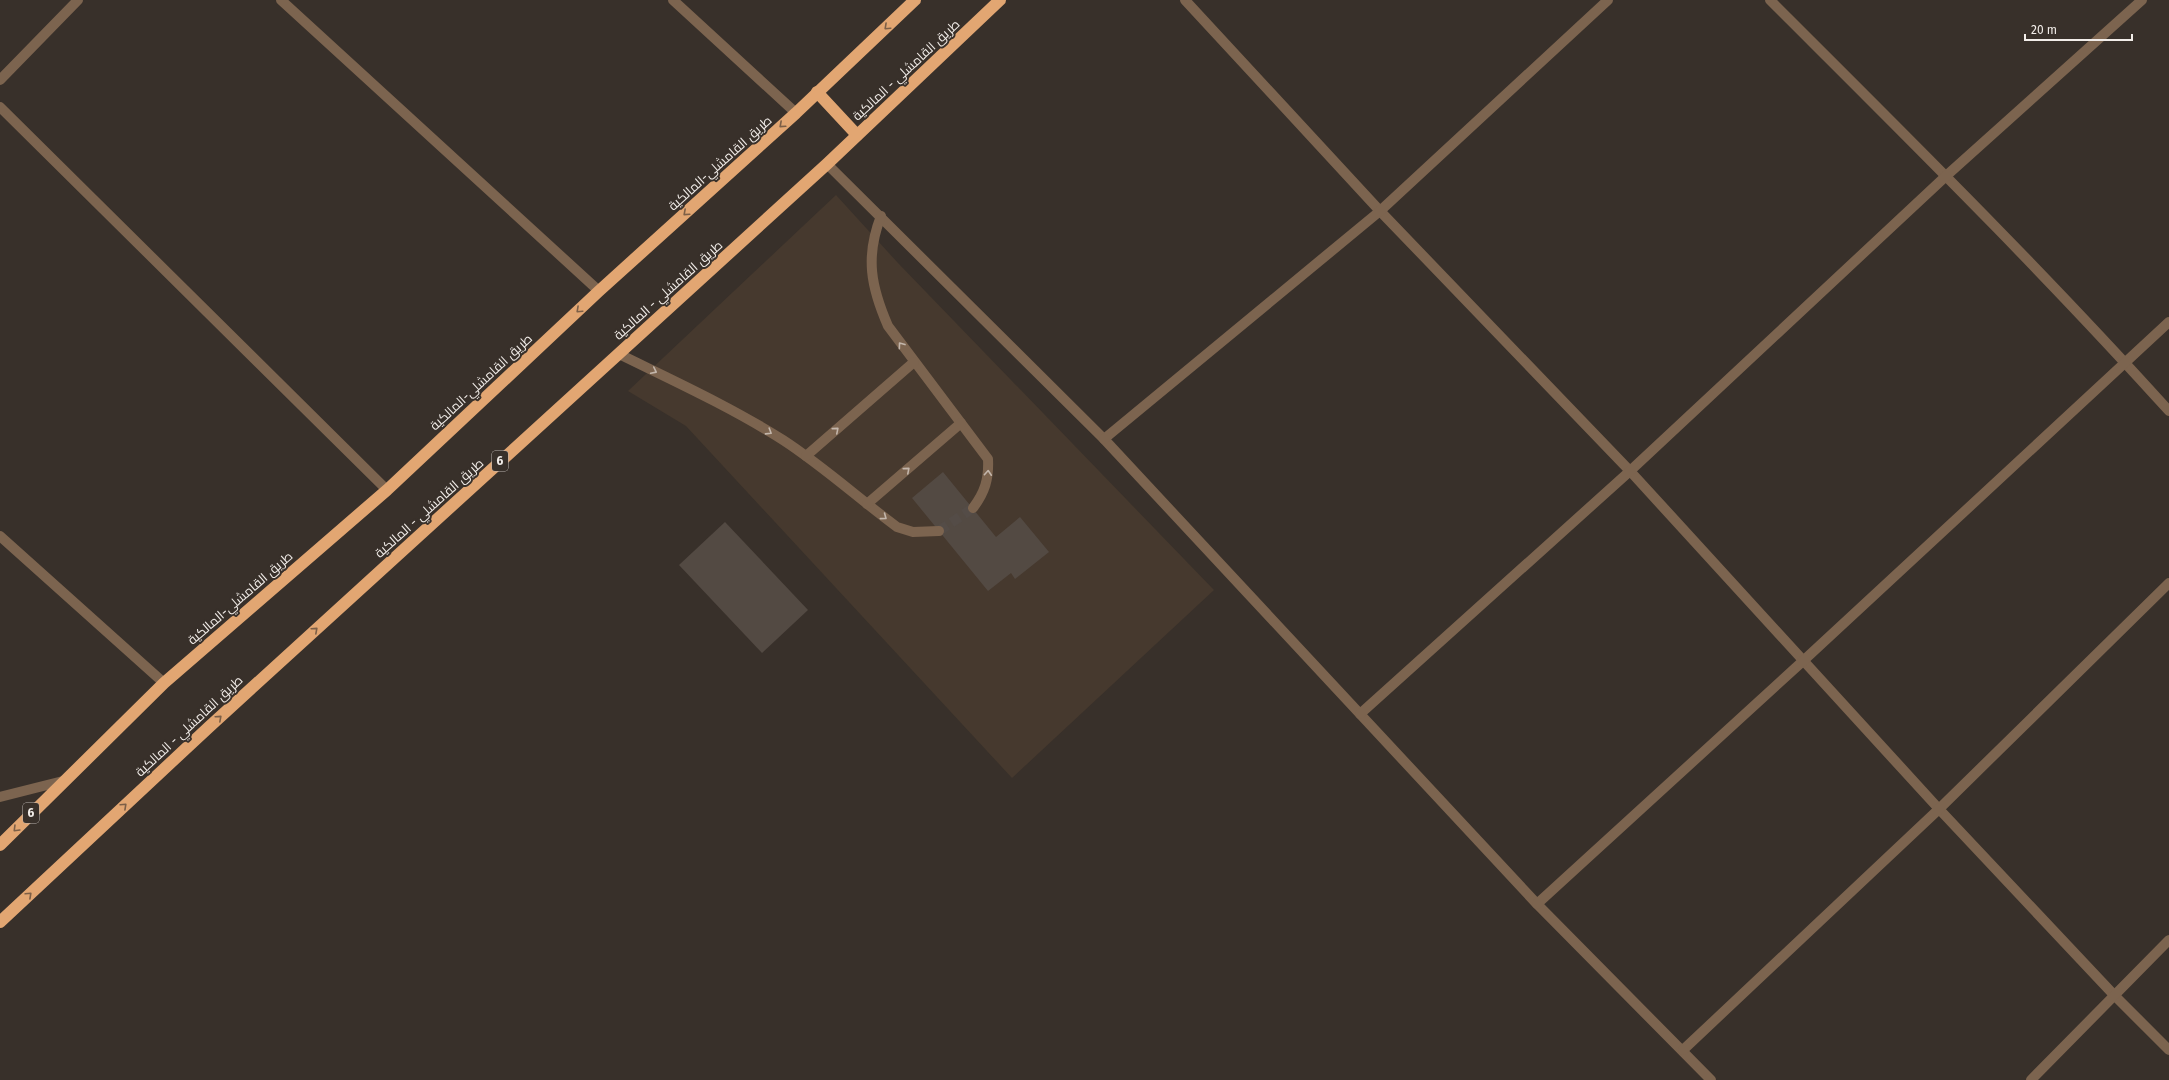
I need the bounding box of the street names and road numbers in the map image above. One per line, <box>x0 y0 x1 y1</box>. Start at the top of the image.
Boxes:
street label: طريق القامشلي - المالكية <box>849 16 965 126</box>
street label: طريق القامشلي-المالكية <box>665 113 777 216</box>
street label: طريق القامشلي - المالكية <box>611 237 727 345</box>
street label: طريق القامشلي-المالكية <box>427 331 537 435</box>
road number: 6 <box>492 451 508 471</box>
street label: طريق القامشلي - المالكية <box>372 455 488 563</box>
street label: طريق القامشلي-المالكية <box>185 548 297 650</box>
street label: طريق القامشلي - المالكية <box>132 672 248 782</box>
road number: 6 <box>23 803 39 823</box>

